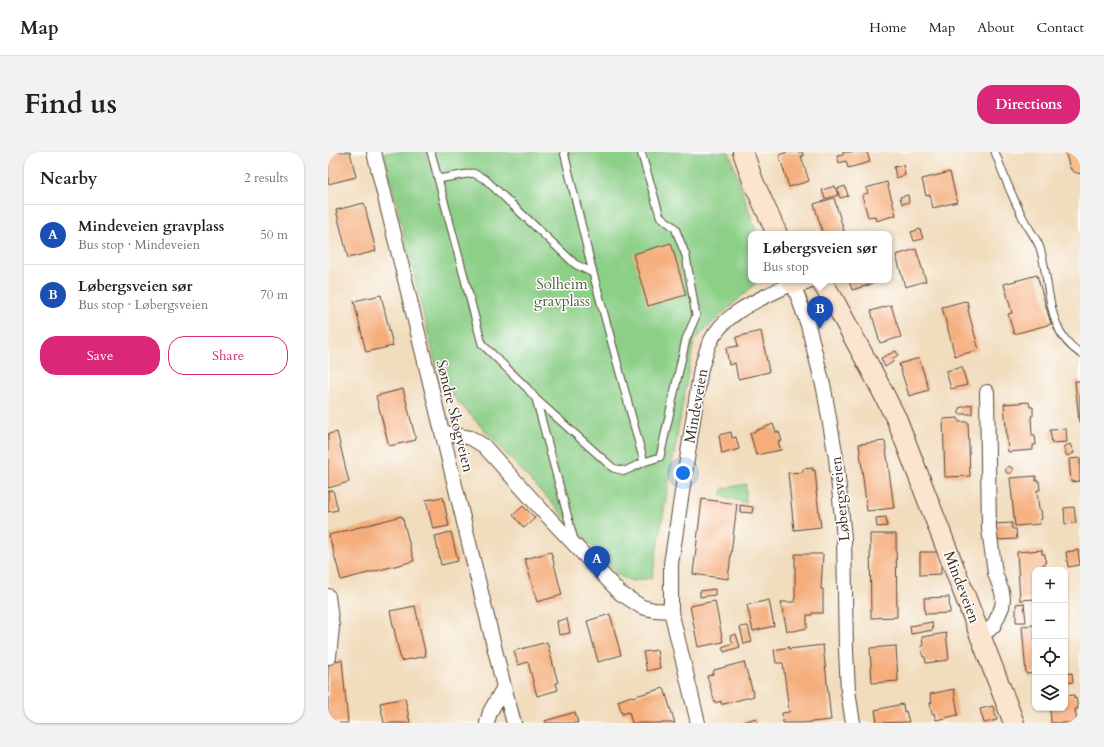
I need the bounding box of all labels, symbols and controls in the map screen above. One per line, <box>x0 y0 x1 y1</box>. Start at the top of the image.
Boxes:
text: Map <box>20 15 59 41</box>
text: Home <box>869 18 907 37</box>
text: Map <box>929 18 955 37</box>
text: About <box>977 18 1014 37</box>
text: Contact <box>1036 18 1084 37</box>
text: Find us <box>24 85 117 123</box>
button: Directions <box>977 85 1080 124</box>
text: Nearby <box>40 167 97 190</box>
text: 2 results <box>244 169 288 187</box>
text: Mindeveien gravplass <box>78 216 224 236</box>
text: A <box>48 226 58 244</box>
text: 50 m <box>260 226 288 244</box>
popup <box>748 231 892 283</box>
text: Bus stop · Mindeveien <box>78 236 200 254</box>
text: Løbergsveien sør <box>763 238 877 258</box>
text: Bus stop <box>763 258 809 276</box>
park label: Solheim gravplass <box>534 274 590 311</box>
text: Løbergsveien sør <box>78 276 193 296</box>
text: B <box>48 286 58 304</box>
text: 70 m <box>260 286 288 304</box>
text: Bus stop · Løbergsveien <box>78 296 208 314</box>
pin: B <box>807 296 833 329</box>
button: Save <box>40 336 160 375</box>
button: Share <box>168 336 288 375</box>
street label: Søndre Skogveien <box>431 358 479 475</box>
street label: Mindeveien <box>680 367 712 445</box>
street label: Løbergsveien <box>826 455 854 542</box>
your location <box>673 463 693 483</box>
pin: A <box>584 546 610 579</box>
street label: Mindeveien <box>939 548 985 626</box>
map controls <box>1032 567 1068 711</box>
button: + <box>1032 567 1068 603</box>
button: − <box>1032 603 1068 639</box>
button: locate <box>1032 639 1068 675</box>
button: layers <box>1032 675 1068 711</box>

